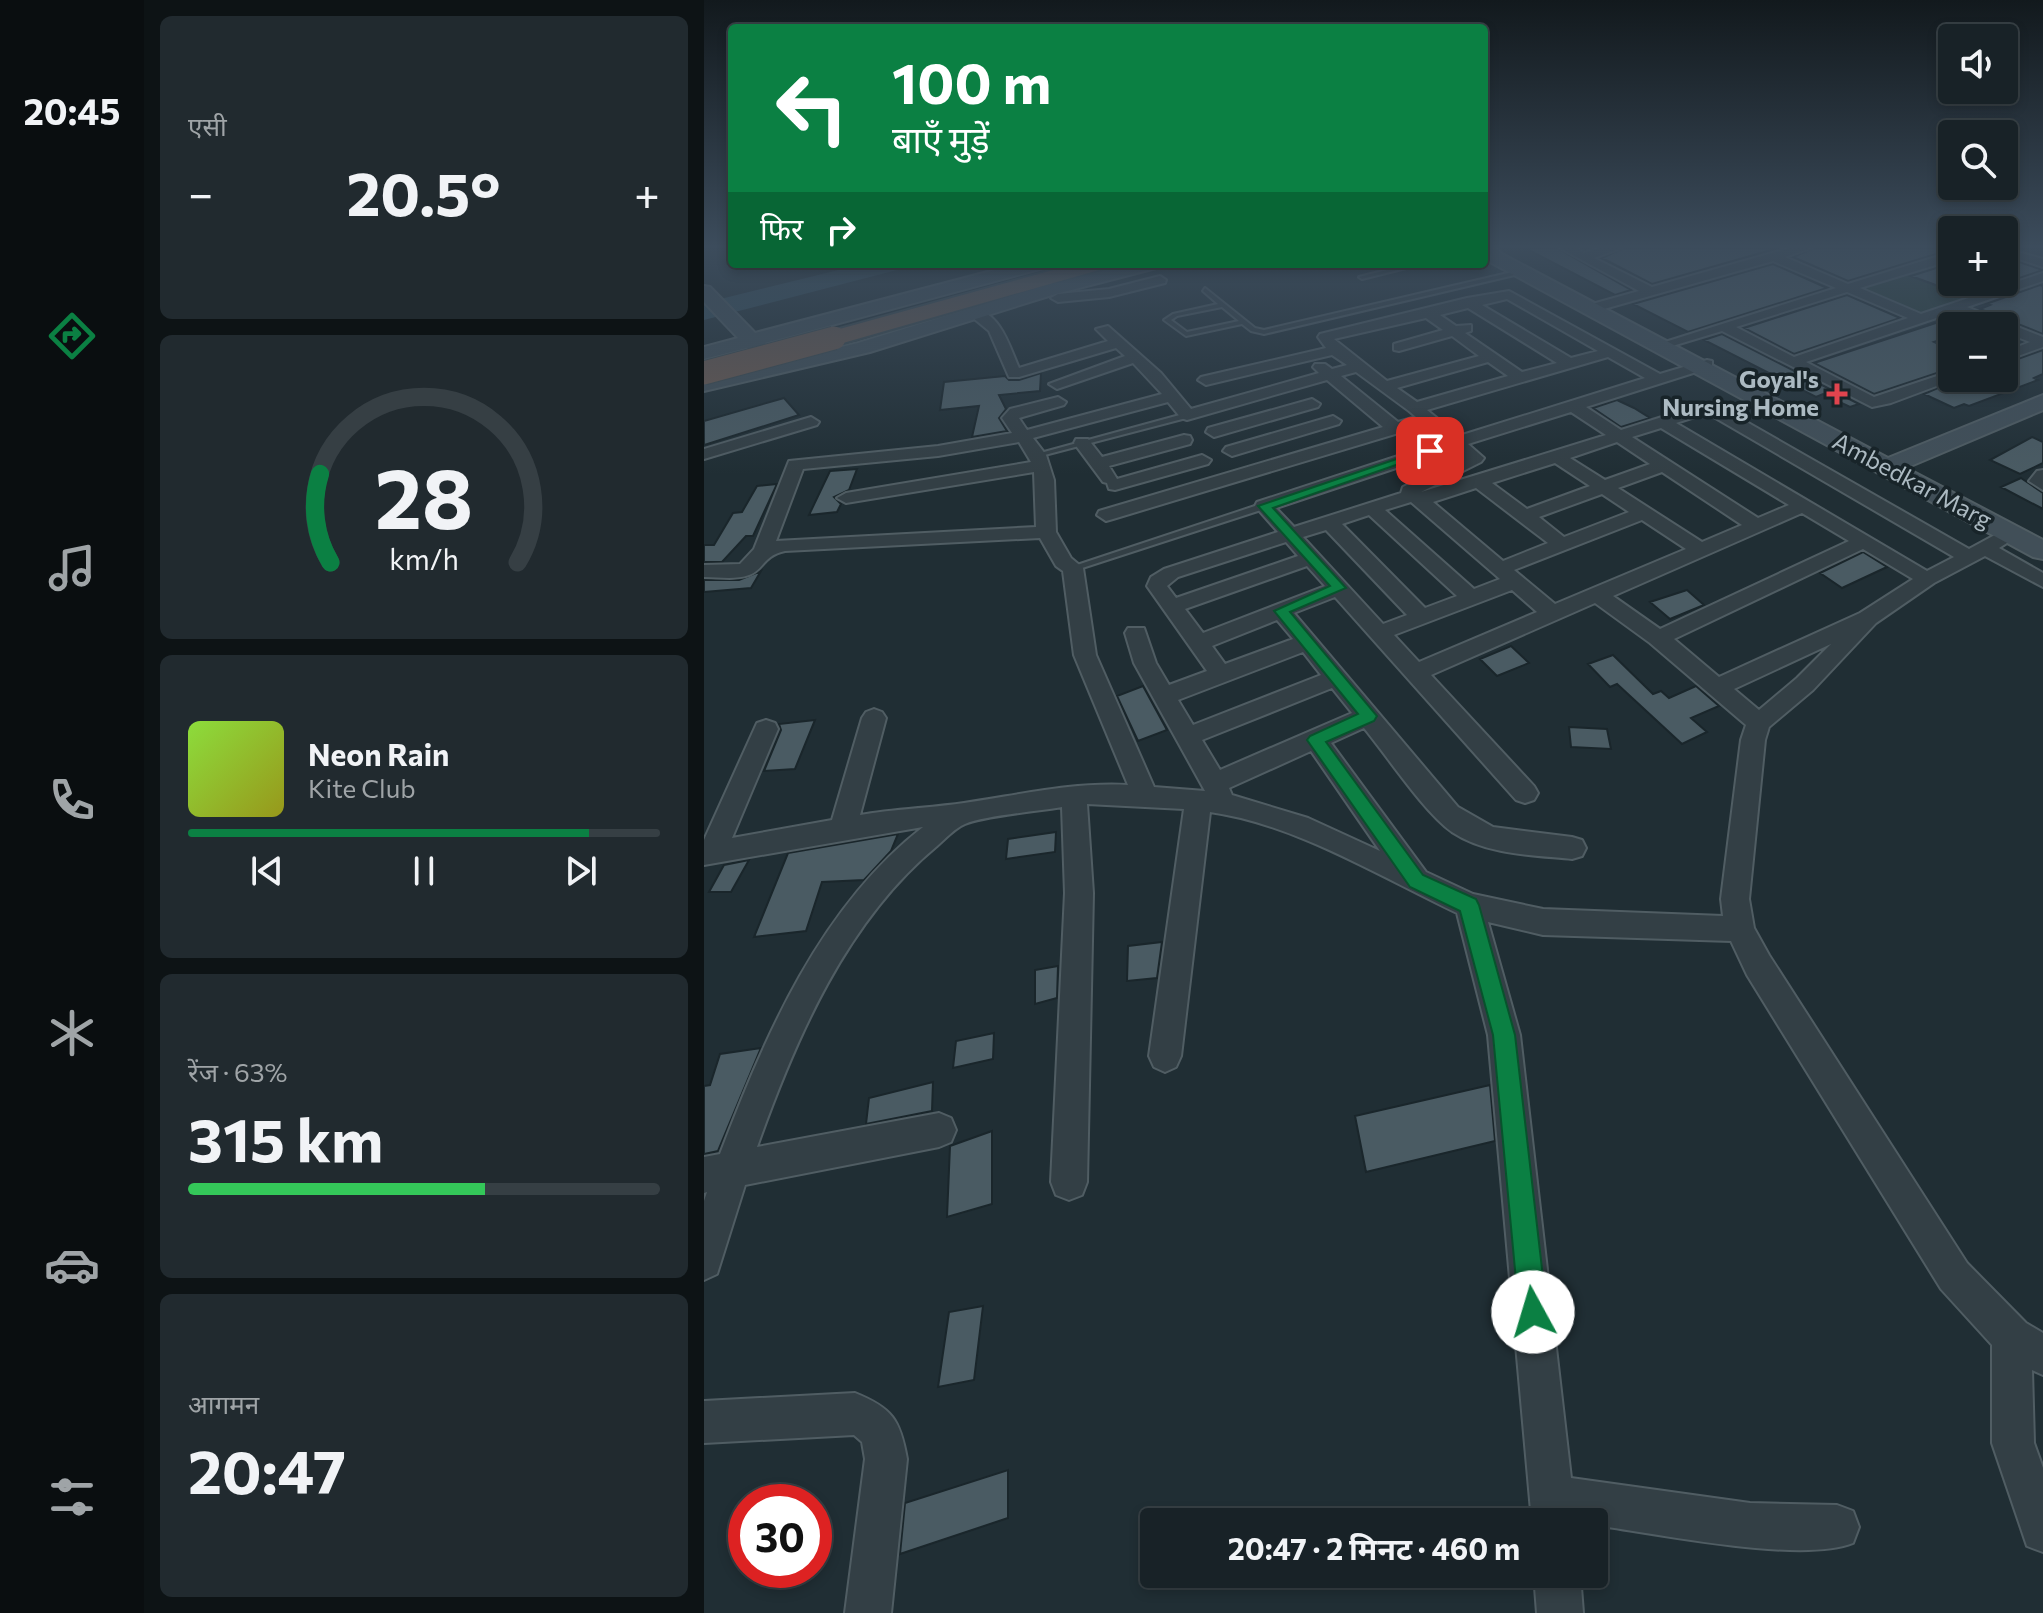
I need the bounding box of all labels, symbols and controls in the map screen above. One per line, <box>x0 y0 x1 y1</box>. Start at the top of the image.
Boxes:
map controls <box>1938 24 2018 392</box>
button: sound <box>1938 24 2018 104</box>
text: 100 m <box>892 47 1051 116</box>
icon: left <box>760 56 864 160</box>
text: 20:45 <box>24 88 120 132</box>
text: एसी <box>188 110 227 141</box>
text: बाएँ मुड़ें <box>892 116 989 160</box>
button: search <box>1938 120 2018 200</box>
text: 20.5° <box>347 155 501 228</box>
text: − <box>188 165 213 219</box>
text: + <box>634 165 660 219</box>
icon: right <box>819 208 863 252</box>
text: फिर <box>760 209 803 246</box>
button: + <box>1938 216 2018 296</box>
icon: directions <box>44 308 100 364</box>
button: − <box>1938 312 2018 392</box>
place label: Goyal's Nursing Home <box>1662 364 1819 421</box>
marker: Goyal's Nursing Home <box>1826 383 1848 405</box>
pin <box>1396 417 1464 485</box>
street label: Ambedkar Marg <box>1828 426 1997 534</box>
icon: arrive <box>1408 429 1452 473</box>
text: 28 <box>375 444 473 546</box>
icon: music <box>44 540 100 596</box>
text: km/h <box>389 541 459 576</box>
text: Neon Rain <box>308 735 449 772</box>
icon: phone <box>44 772 100 828</box>
text: Kite Club <box>308 772 416 803</box>
icon: previous <box>245 849 289 893</box>
icon: pause <box>402 849 446 893</box>
icon: next <box>559 849 603 893</box>
icon: climate <box>44 1005 100 1061</box>
text: रेंज · 63% <box>188 1056 287 1087</box>
text: 315 km <box>188 1101 383 1174</box>
icon: car <box>44 1237 100 1293</box>
position arrow <box>1491 1270 1575 1354</box>
text: आगमन <box>188 1388 259 1419</box>
text: 20:47 <box>188 1433 346 1506</box>
icon: filters <box>44 1469 100 1525</box>
speed limit sign: 30 <box>728 1484 832 1588</box>
text: 20:47 · 2 मिनट · 460 m <box>1228 1529 1520 1566</box>

